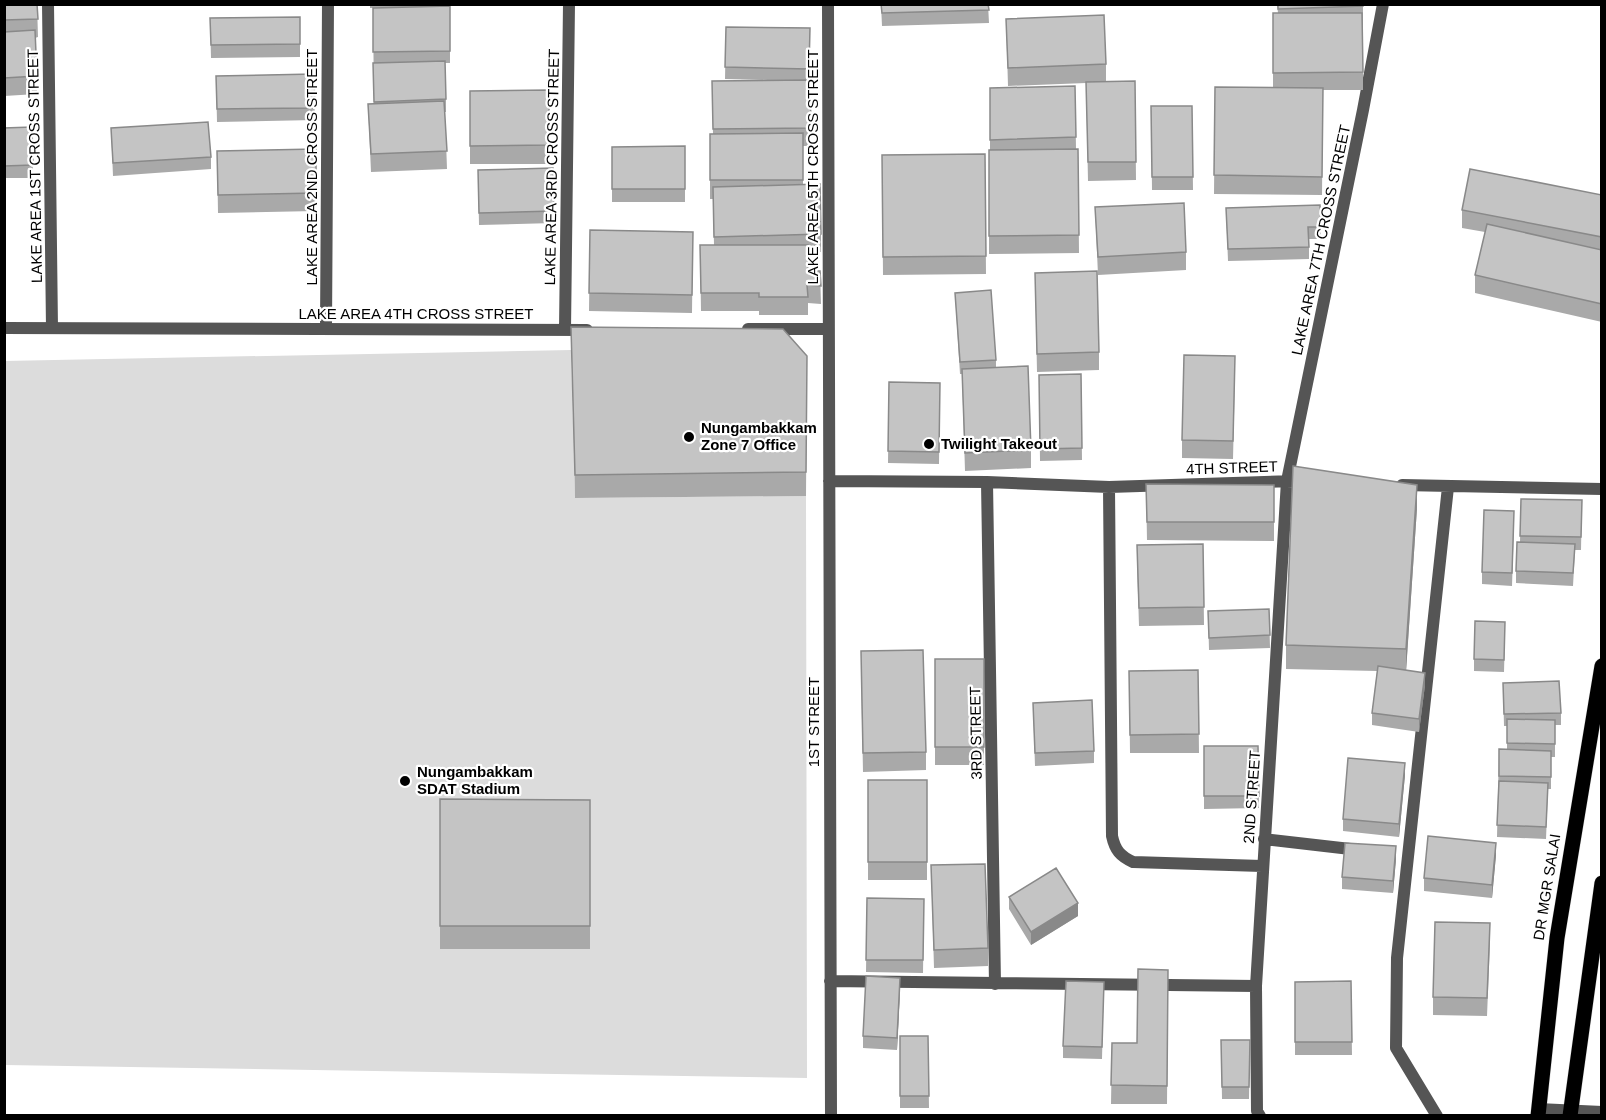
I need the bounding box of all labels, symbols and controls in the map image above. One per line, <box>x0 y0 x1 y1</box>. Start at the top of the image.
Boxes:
street label: LAKE AREA 3RD CROSS STREET <box>541 48 562 285</box>
street label: LAKE AREA 1ST CROSS STREET <box>24 49 45 283</box>
street label: LAKE AREA 2ND CROSS STREET <box>303 49 320 285</box>
street label: LAKE AREA 5TH CROSS STREET <box>804 49 821 285</box>
street label: LAKE AREA 7TH CROSS STREET <box>1288 123 1353 357</box>
street label: LAKE AREA 4TH CROSS STREET <box>298 305 534 322</box>
place label: Nungambakkam Zone 7 Office <box>701 419 817 453</box>
marker: Nungambakkam Zone 7 Office <box>682 430 696 444</box>
place label: Twilight Takeout <box>941 435 1057 452</box>
marker: Twilight Takeout <box>922 437 936 451</box>
street label: 4TH STREET <box>1186 457 1278 478</box>
street label: 1ST STREET <box>805 677 822 767</box>
street label: 3RD STREET <box>966 686 985 780</box>
street label: 2ND STREET <box>1240 750 1263 844</box>
place label: Nungambakkam SDAT Stadium <box>417 763 533 797</box>
marker: Nungambakkam SDAT Stadium <box>398 774 412 788</box>
street label: DR MGR SALAI <box>1530 832 1563 941</box>

